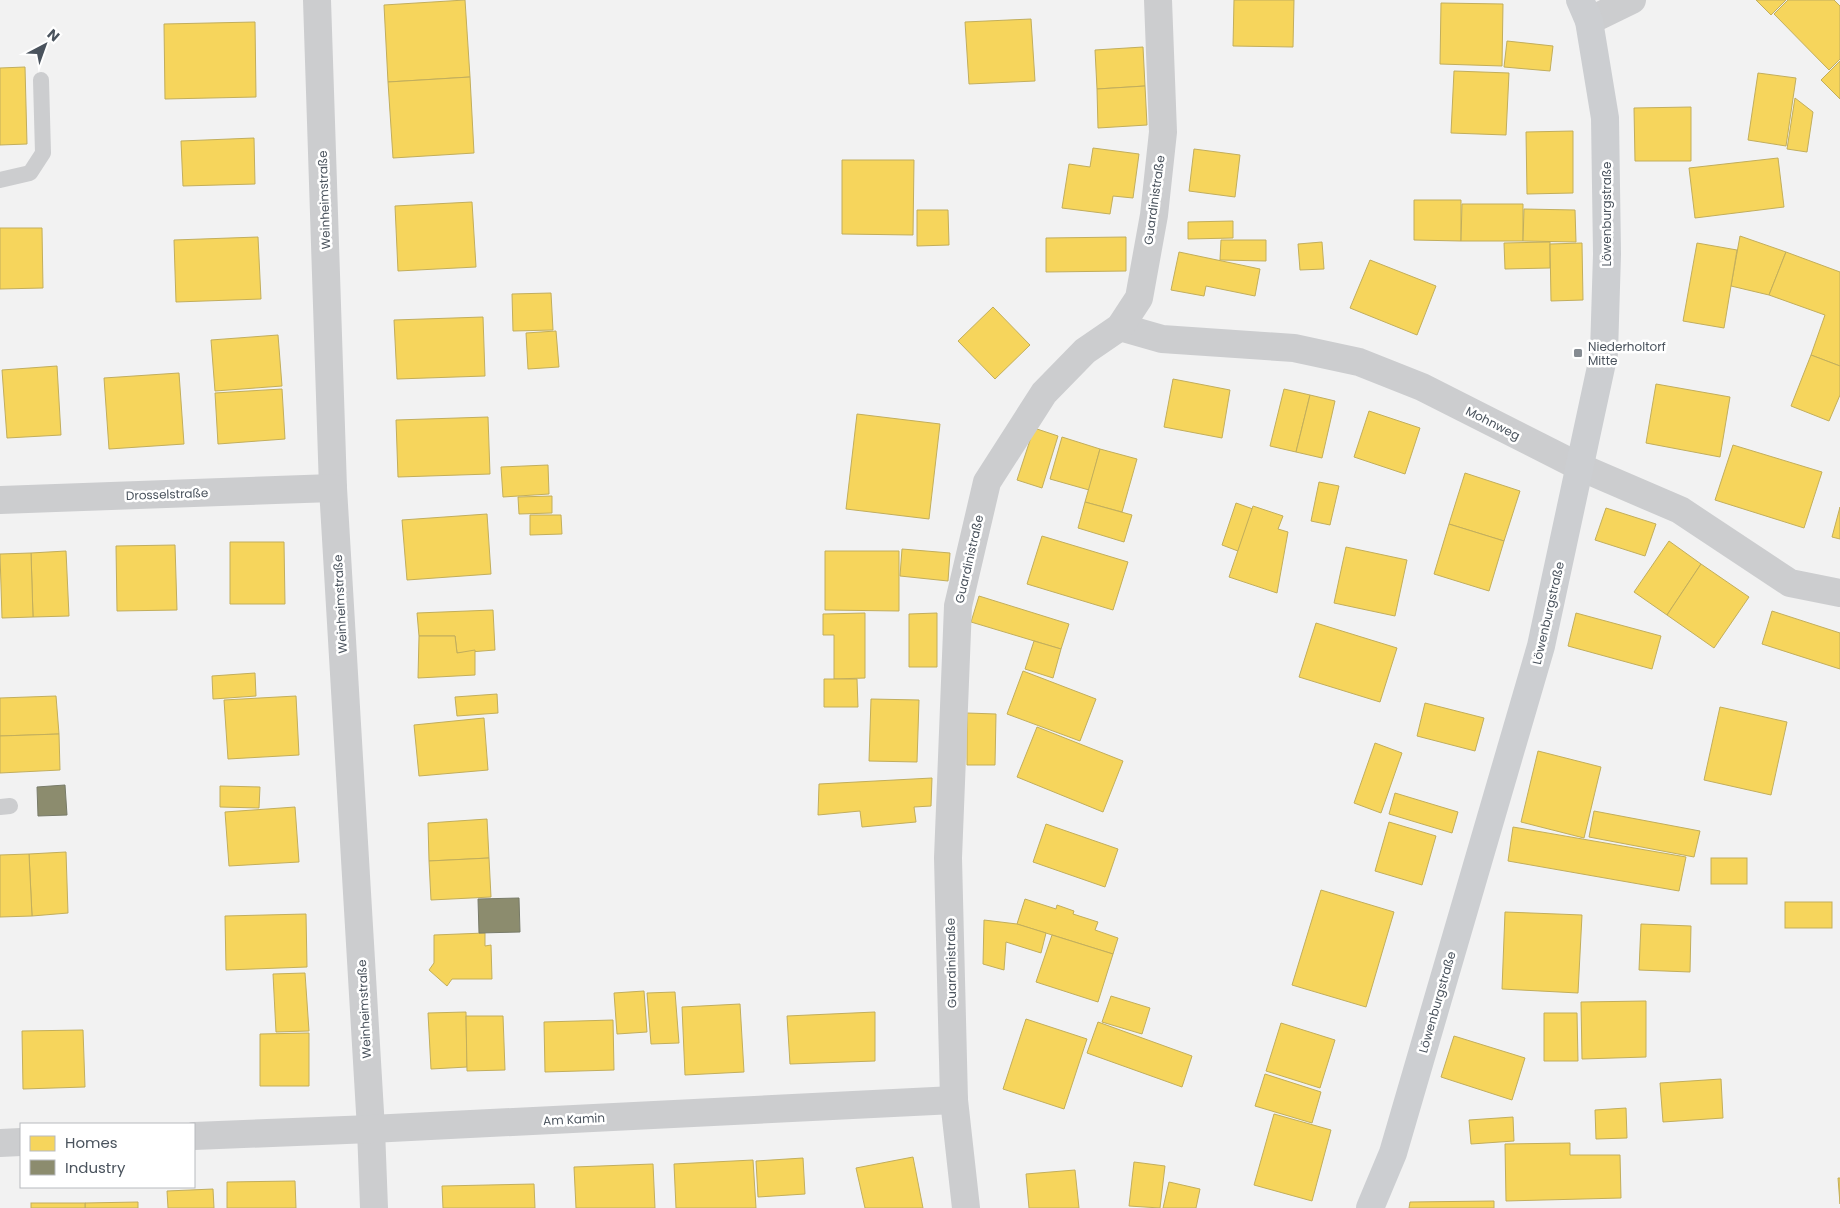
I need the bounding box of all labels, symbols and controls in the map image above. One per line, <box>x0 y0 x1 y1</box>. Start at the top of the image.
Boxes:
north arrow <box>20 20 70 70</box>
text: N <box>43 24 64 46</box>
street label: Weinheimstraße <box>314 150 334 250</box>
street label: Guardinistraße <box>1139 154 1169 246</box>
street label: Löwenburgstraße <box>1598 161 1615 267</box>
place label: Niederholtorf Mitte <box>1588 338 1666 369</box>
marker: Niederholtorf Mitte <box>1572 347 1584 359</box>
street label: Mohnweg <box>1463 402 1523 444</box>
street label: Drosselstraße <box>126 484 208 504</box>
street label: Guardinistraße <box>951 513 987 605</box>
street label: Weinheimstraße <box>329 554 351 654</box>
street label: Löwenburgstraße <box>1528 560 1568 666</box>
street label: Guardinistraße <box>942 918 960 1008</box>
street label: Löwenburgstraße <box>1414 949 1460 1055</box>
street label: Weinheimstraße <box>353 959 375 1059</box>
street label: Am Kamin <box>543 1109 605 1129</box>
legend <box>20 1123 195 1188</box>
text: Homes <box>65 1132 118 1153</box>
text: Industry <box>65 1157 126 1178</box>

